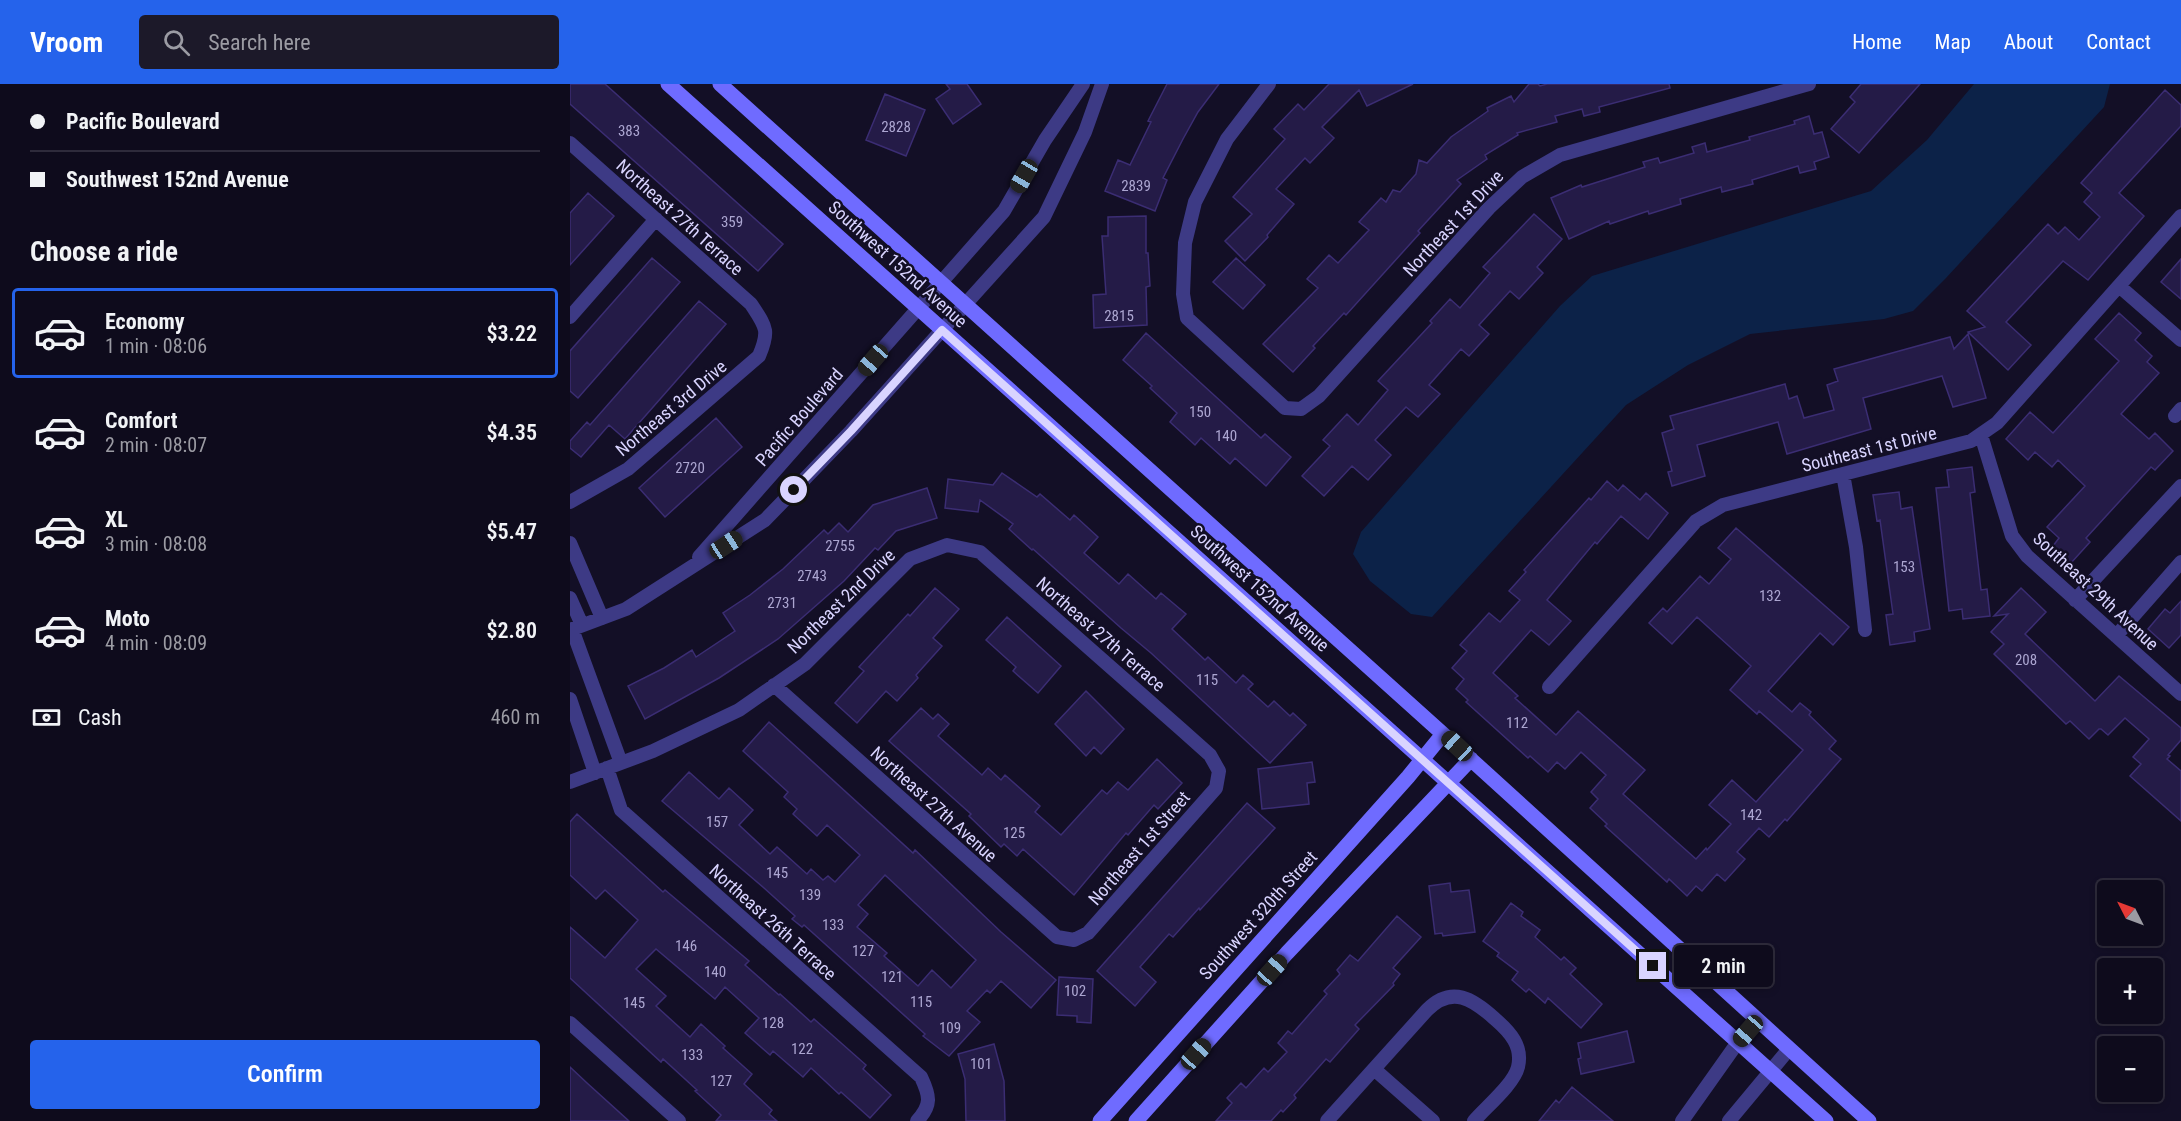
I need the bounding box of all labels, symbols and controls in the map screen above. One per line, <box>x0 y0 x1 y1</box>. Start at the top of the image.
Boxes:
search box <box>139 15 559 69</box>
text: Vroom <box>30 26 103 59</box>
icon: search <box>160 26 193 59</box>
text: Search here <box>208 30 311 55</box>
text: Home <box>1852 30 1902 54</box>
text: Map <box>1935 30 1971 54</box>
text: About <box>2004 30 2053 54</box>
text: Contact <box>2086 30 2151 54</box>
text: Pacific Boulevard <box>66 109 220 134</box>
house number: 2828 <box>881 118 911 136</box>
house number: 383 <box>618 122 640 140</box>
street label: Northeast 27th Terrace <box>612 155 748 279</box>
car <box>1007 156 1041 196</box>
street label: Northeast 1st Drive <box>1398 166 1508 280</box>
text: Southwest 152nd Avenue <box>66 167 289 192</box>
house number: 2839 <box>1121 177 1151 195</box>
street label: Southwest 152nd Avenue <box>824 196 972 332</box>
house number: 359 <box>721 213 743 231</box>
text: Choose a ride <box>30 236 178 268</box>
icon: car <box>33 306 87 360</box>
house number: 2815 <box>1104 307 1134 325</box>
text: Economy <box>105 309 185 334</box>
text: $3.22 <box>486 321 537 346</box>
text: 1 min · 08:06 <box>105 334 207 358</box>
car <box>854 341 892 379</box>
street label: Northeast 3rd Drive <box>611 356 731 460</box>
street label: Pacific Boulevard <box>751 364 847 470</box>
house number: 150 <box>1189 403 1211 421</box>
icon: car <box>33 405 87 459</box>
text: Comfort <box>105 408 178 433</box>
text: $4.35 <box>486 420 537 445</box>
street label: Southeast 1st Drive <box>1799 422 1939 476</box>
house number: 140 <box>1215 427 1237 445</box>
text: 2 min · 08:07 <box>105 433 207 457</box>
house number: 2720 <box>675 459 705 477</box>
route start <box>780 476 807 503</box>
icon: car <box>33 504 87 558</box>
text: XL <box>105 507 128 532</box>
text: $5.47 <box>486 519 537 544</box>
street label: Southwest 152nd Avenue <box>1186 520 1334 656</box>
car <box>706 528 746 562</box>
street label: Southeast 29th Avenue <box>2029 528 2163 654</box>
text: 3 min · 08:08 <box>105 532 207 556</box>
house number: 2755 <box>825 537 855 555</box>
street label: Northeast 2nd Drive <box>783 544 899 658</box>
house number: 153 <box>1893 558 1915 576</box>
house number: 2743 <box>797 567 827 585</box>
street label: Northeast 27th Terrace <box>1032 572 1170 696</box>
house number: 132 <box>1759 587 1781 605</box>
house number: 2731 <box>767 594 797 612</box>
icon: car <box>33 603 87 657</box>
text: Moto <box>105 606 150 631</box>
text: $2.80 <box>486 618 537 643</box>
text: 4 min · 08:09 <box>105 631 207 655</box>
house number: 208 <box>2015 651 2037 669</box>
house number: 115 <box>1196 671 1218 689</box>
icon: cash <box>30 701 63 734</box>
text: Cash <box>78 705 122 730</box>
text: 460 m <box>491 705 540 729</box>
house number: 112 <box>1506 714 1528 732</box>
car <box>1438 727 1476 765</box>
street label: Northeast 27th Avenue <box>867 742 1001 866</box>
street label: Northeast 1st Street <box>1084 787 1194 909</box>
house number: 142 <box>1740 806 1762 824</box>
house number: 157 <box>706 813 728 831</box>
house number: 125 <box>1003 824 1025 842</box>
street label: Southwest 320th Street <box>1195 846 1321 984</box>
street label: Northeast 26th Terrace <box>705 860 841 984</box>
house number: 145 <box>766 864 788 882</box>
north arrow <box>2097 880 2163 946</box>
map controls <box>2097 880 2163 1102</box>
house number: 139 <box>799 886 821 904</box>
house number: 133 <box>822 916 844 934</box>
house number: 146 <box>675 937 697 955</box>
house number: 127 <box>852 942 874 960</box>
callout: 2 min <box>1674 945 1773 987</box>
car <box>1253 951 1291 989</box>
route end <box>1639 952 1666 979</box>
text: 2 min <box>1701 954 1746 978</box>
button: + <box>2097 958 2163 1024</box>
house number: 140 <box>704 963 726 981</box>
house number: 121 <box>881 968 903 986</box>
house number: 102 <box>1064 982 1086 1000</box>
house number: 115 <box>910 993 932 1011</box>
house number: 145 <box>623 994 645 1012</box>
car <box>1729 1012 1767 1050</box>
house number: 128 <box>762 1014 784 1032</box>
house number: 109 <box>939 1019 961 1037</box>
car <box>1177 1035 1215 1073</box>
button: − <box>2097 1036 2163 1102</box>
button: Confirm <box>30 1040 540 1109</box>
house number: 122 <box>791 1040 813 1058</box>
house number: 133 <box>681 1046 703 1064</box>
house number: 101 <box>970 1055 992 1073</box>
house number: 127 <box>710 1072 732 1090</box>

